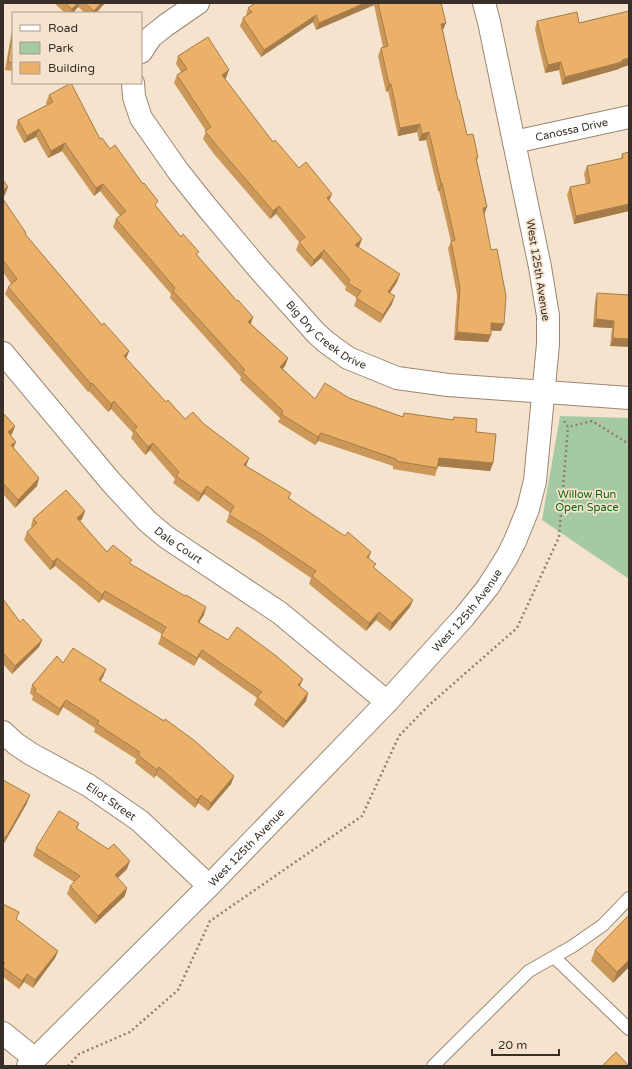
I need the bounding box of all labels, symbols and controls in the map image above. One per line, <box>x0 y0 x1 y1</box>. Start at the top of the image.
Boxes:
legend <box>12 12 142 84</box>
text: Road <box>48 21 78 35</box>
text: Park <box>48 41 74 55</box>
text: Building <box>48 61 95 75</box>
street label: Canossa Drive <box>534 115 609 144</box>
street label: West 125th Avenue <box>524 218 552 322</box>
street label: Big Dry Creek Drive <box>284 298 368 371</box>
park label: Willow Run Open Space <box>555 488 619 514</box>
street label: Dale Court <box>152 524 205 566</box>
street label: West 125th Avenue <box>429 566 504 654</box>
street label: Eliot Street <box>84 779 139 823</box>
street label: West 125th Avenue <box>206 806 287 889</box>
scale bar <box>492 1031 559 1057</box>
text: 20 m <box>498 1038 527 1052</box>

